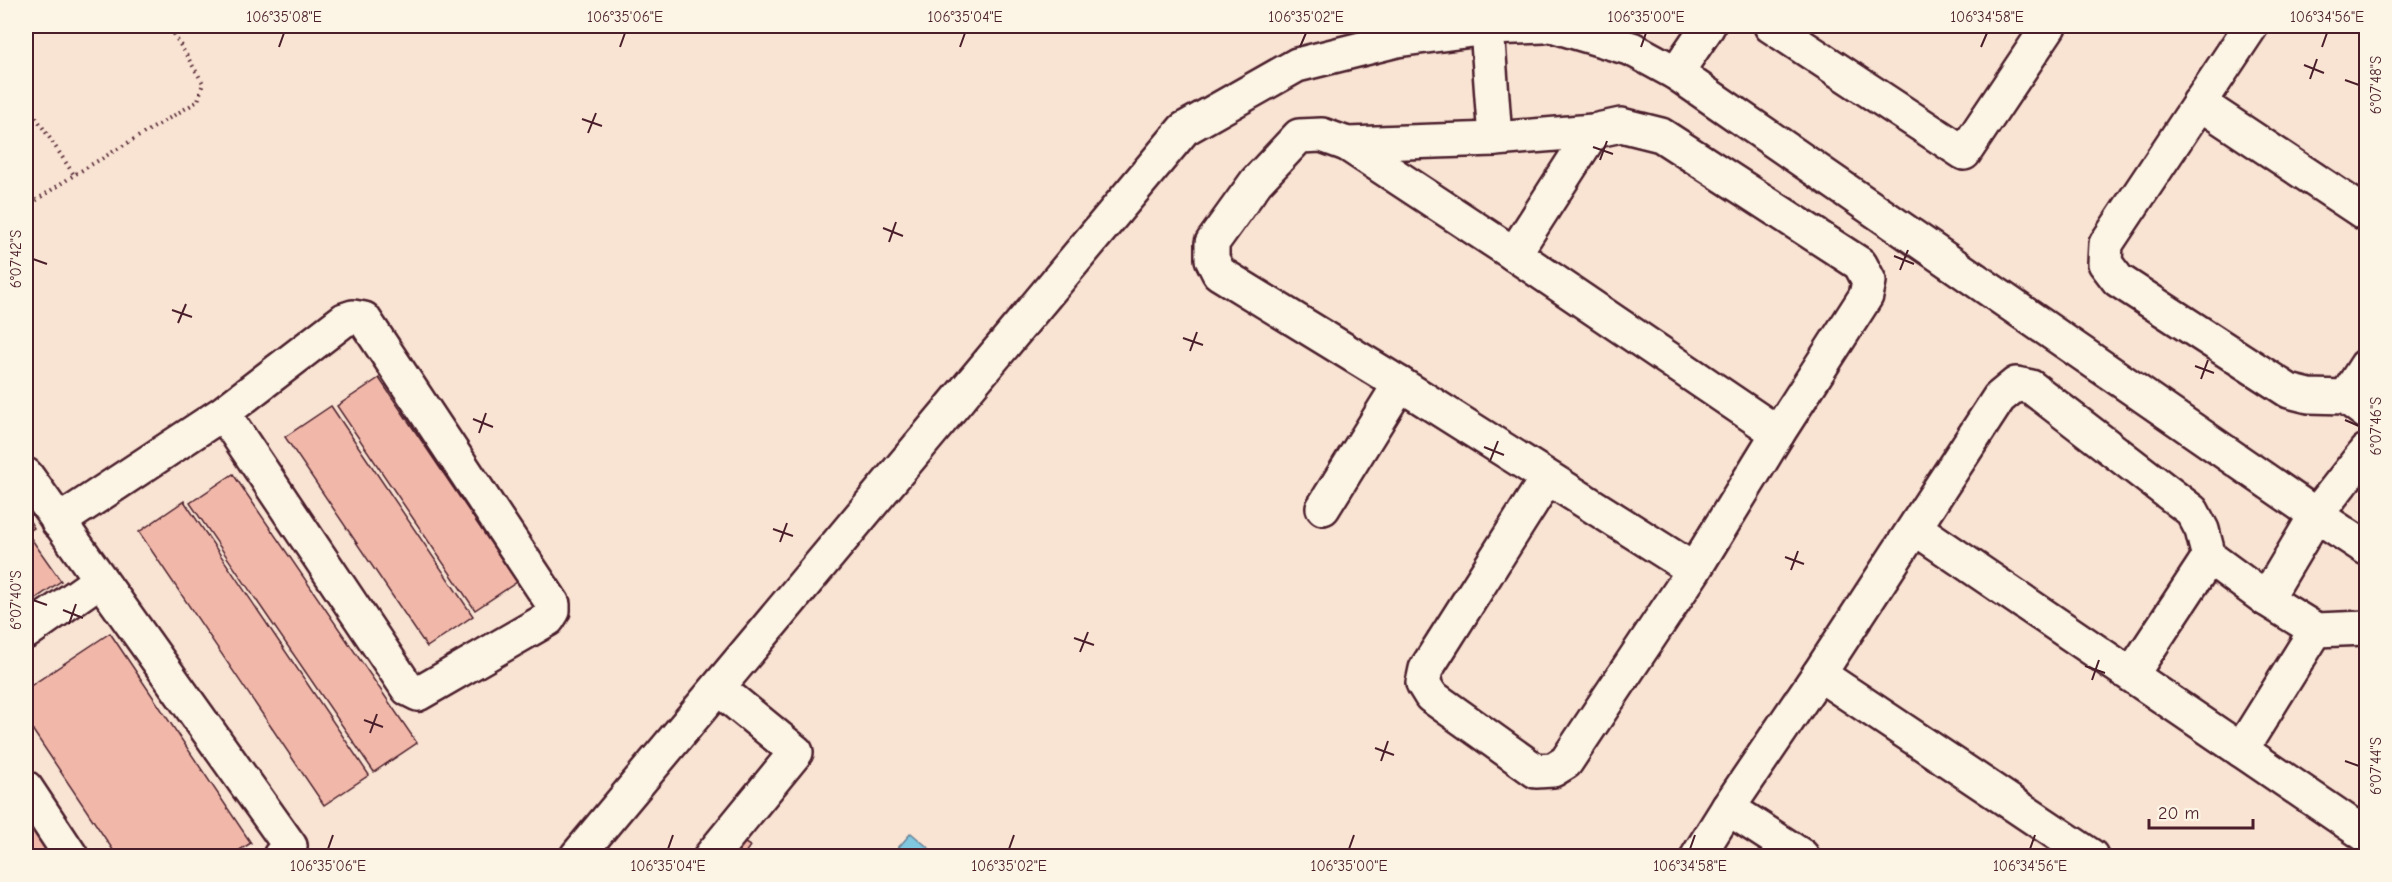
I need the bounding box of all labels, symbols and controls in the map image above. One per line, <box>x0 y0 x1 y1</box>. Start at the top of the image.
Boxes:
text: 106°35'08"E <box>246 8 322 26</box>
text: 106°35'06"E <box>587 8 663 26</box>
text: 106°35'04"E <box>927 8 1003 26</box>
text: 106°35'02"E <box>1268 8 1344 26</box>
text: 106°35'00"E <box>1607 8 1685 26</box>
text: 106°34'58"E <box>1950 8 2024 26</box>
text: 106°34'56"E <box>2290 8 2364 26</box>
text: 6°07'48"S <box>2367 56 2385 114</box>
text: 6°07'42"S <box>7 230 25 288</box>
text: 6°07'46"S <box>2367 397 2385 455</box>
text: 6°07'40"S <box>7 570 25 630</box>
text: 6°07'44"S <box>2367 737 2385 795</box>
scale bar <box>2149 792 2252 830</box>
text: 20 m <box>2158 803 2199 824</box>
text: 106°35'06"E <box>290 857 366 875</box>
text: 106°35'04"E <box>630 857 706 875</box>
text: 106°35'02"E <box>971 857 1047 875</box>
text: 106°35'00"E <box>1310 857 1388 875</box>
text: 106°34'58"E <box>1653 857 1727 875</box>
text: 106°34'56"E <box>1993 857 2067 875</box>

